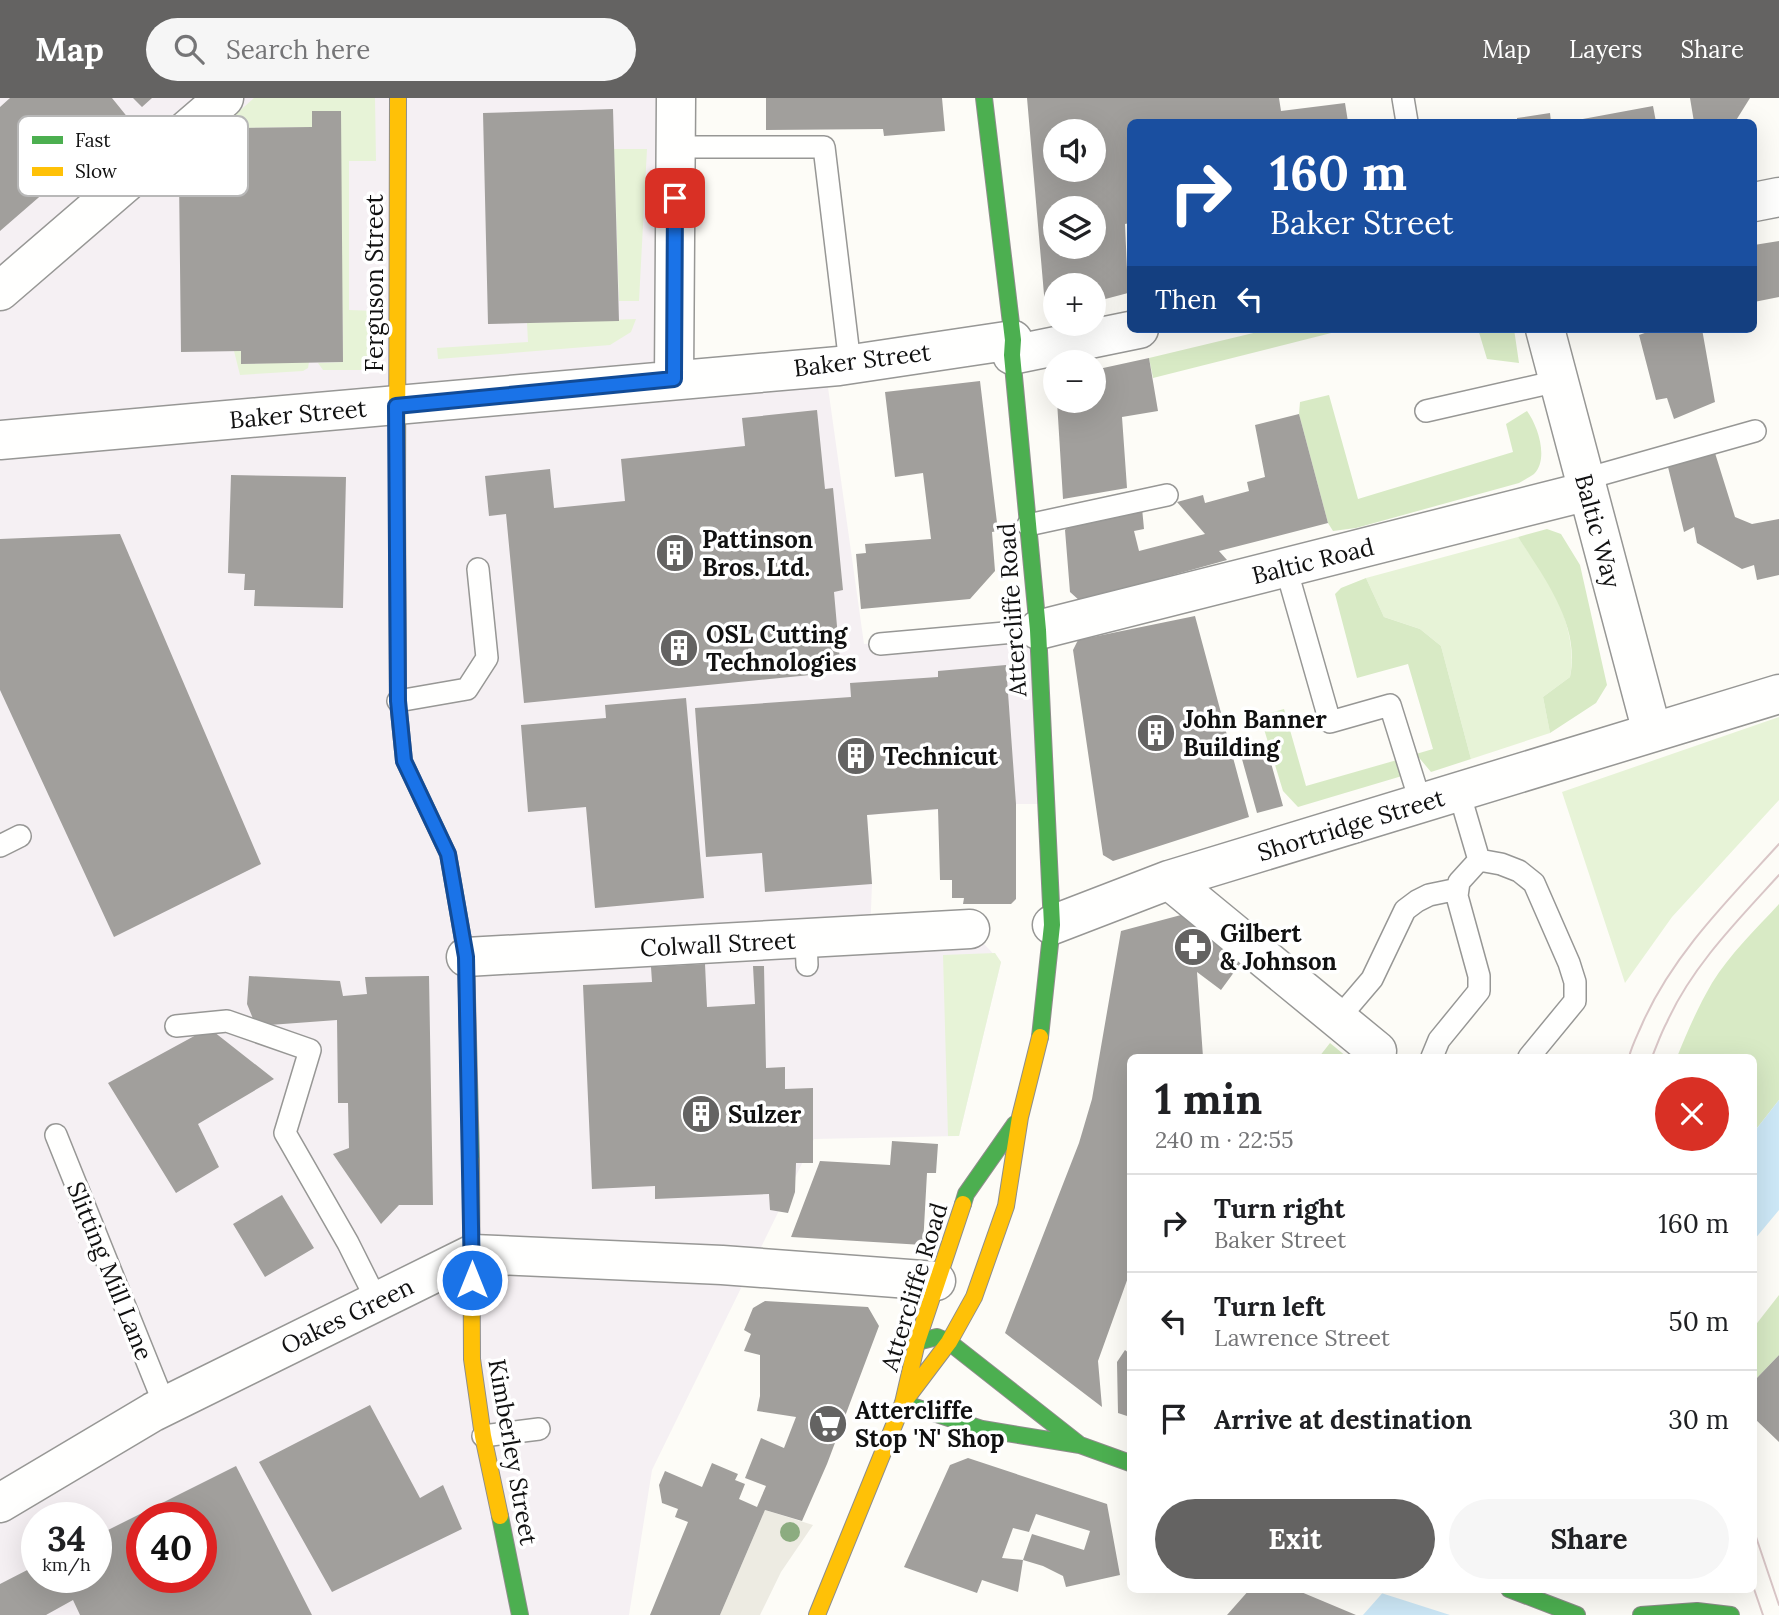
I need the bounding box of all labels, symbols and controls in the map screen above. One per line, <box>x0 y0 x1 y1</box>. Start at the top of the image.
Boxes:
search box <box>146 18 636 81</box>
text: Map <box>35 28 104 70</box>
icon: search <box>170 30 208 68</box>
text: Search here <box>226 33 370 66</box>
text: Map <box>1482 34 1531 65</box>
text: Layers <box>1569 34 1642 65</box>
text: Share <box>1680 34 1744 65</box>
legend <box>18 116 248 196</box>
map controls <box>1043 119 1106 413</box>
button: sound <box>1043 119 1106 182</box>
text: Fast <box>75 128 111 152</box>
text: 160 m <box>1270 141 1407 203</box>
icon: right <box>1155 147 1246 238</box>
text: Slow <box>75 159 118 183</box>
pin <box>645 168 705 228</box>
icon: arrive <box>656 179 694 217</box>
street label: Ferguson Street <box>359 193 390 372</box>
button: layers <box>1043 196 1106 259</box>
text: Baker Street <box>1270 202 1454 243</box>
button: + <box>1043 273 1106 336</box>
icon: left <box>1231 280 1269 318</box>
text: Then <box>1155 283 1217 316</box>
street label: Baker Street <box>792 336 933 384</box>
button: − <box>1043 350 1106 413</box>
street label: Baker Street <box>228 392 369 435</box>
street label: Baltic Way <box>1568 471 1628 592</box>
street label: Attercliffe Road <box>990 522 1034 699</box>
place label: Pattinson Bros. Ltd. <box>702 524 813 583</box>
street label: Baltic Road <box>1249 531 1377 591</box>
building icon: Pattinson Bros. Ltd. <box>654 532 696 574</box>
place label: OSL Cutting Technologies <box>706 619 857 678</box>
building icon: OSL Cutting Technologies <box>658 627 700 669</box>
place label: John Banner Building <box>1183 704 1327 763</box>
building icon: John Banner Building <box>1135 712 1177 754</box>
building icon: Technicut <box>835 735 877 777</box>
place label: Technicut <box>883 741 999 772</box>
street label: Shortridge Street <box>1254 782 1449 868</box>
place label: Gilbert & Johnson <box>1220 918 1337 977</box>
street label: Colwall Street <box>639 924 797 964</box>
pharmacy icon: Gilbert & Johnson <box>1172 926 1214 968</box>
text: 1 min <box>1155 1072 1262 1126</box>
button: close <box>1655 1077 1729 1151</box>
building icon: Sulzer <box>680 1093 722 1135</box>
place label: Sulzer <box>728 1099 802 1130</box>
text: 240 m · 22:55 <box>1155 1125 1294 1154</box>
street label: Slitting Mill Lane <box>60 1177 160 1365</box>
text: Turn right <box>1214 1192 1345 1225</box>
street label: Attercliffe Road <box>873 1199 954 1376</box>
icon: right <box>1155 1204 1193 1242</box>
text: 160 m <box>1658 1207 1729 1240</box>
text: Baker Street <box>1214 1225 1346 1254</box>
position arrow <box>435 1243 509 1317</box>
street label: Oakes Green <box>276 1271 418 1361</box>
text: Turn left <box>1214 1290 1325 1323</box>
icon: left <box>1155 1302 1193 1340</box>
text: 50 m <box>1669 1305 1729 1338</box>
text: Lawrence Street <box>1214 1323 1390 1352</box>
street label: Kimberley Street <box>481 1357 545 1548</box>
place label: Attercliffe Stop 'N' Shop <box>855 1395 1004 1454</box>
icon: arrive <box>1155 1400 1193 1438</box>
supermarket icon: Attercliffe Stop 'N' Shop <box>807 1403 849 1445</box>
text: Arrive at destination <box>1214 1403 1472 1436</box>
text: 30 m <box>1668 1403 1729 1436</box>
button: Exit <box>1155 1499 1435 1579</box>
button: Share <box>1449 1499 1729 1579</box>
speed limit sign: 40 <box>126 1502 217 1593</box>
text: 34 <box>47 1516 86 1561</box>
text: km/h <box>42 1553 91 1576</box>

